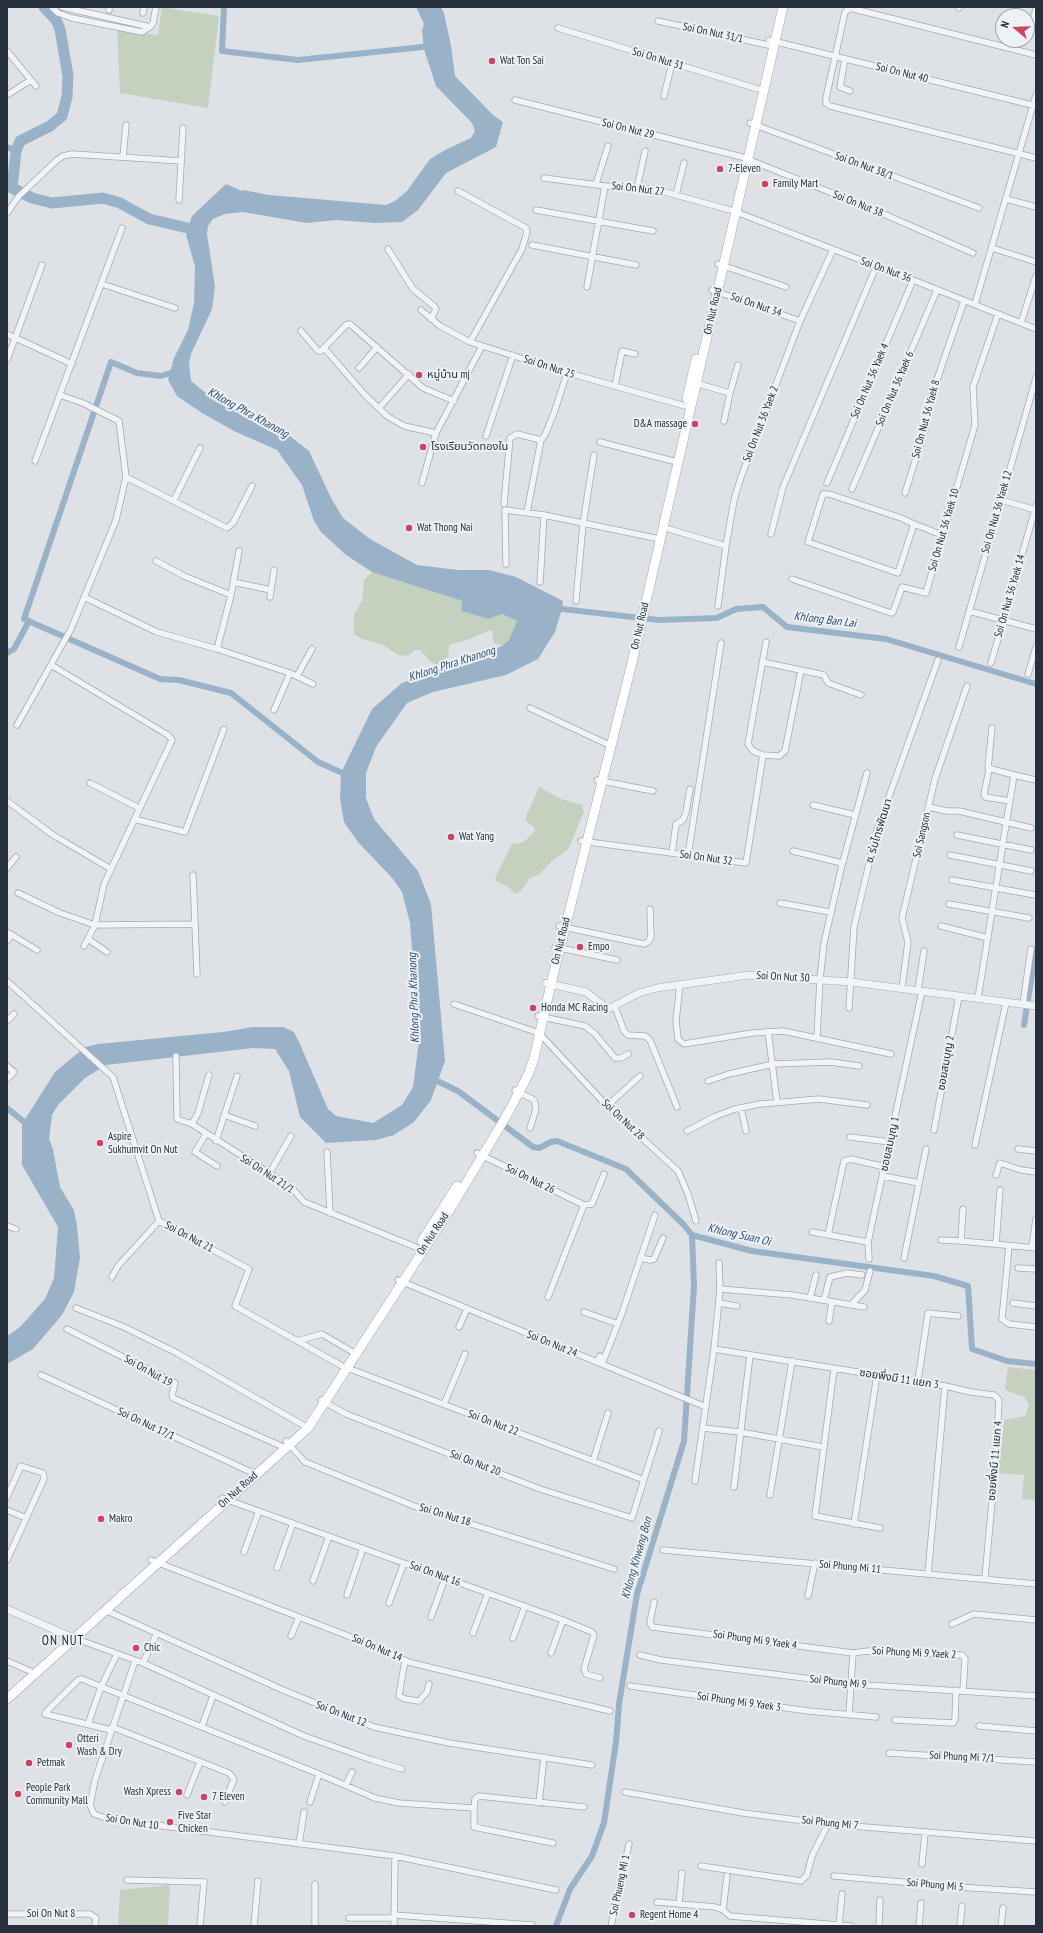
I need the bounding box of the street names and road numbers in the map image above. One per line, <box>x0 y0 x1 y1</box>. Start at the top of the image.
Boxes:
street label: Soi On Nut 31/1 <box>682 20 744 46</box>
street label: Soi On Nut 31 <box>631 45 685 73</box>
street label: Soi On Nut 40 <box>875 60 929 86</box>
street label: Soi On Nut 29 <box>601 116 655 142</box>
street label: Soi On Nut 38/1 <box>833 149 895 183</box>
street label: Soi On Nut 27 <box>611 179 665 199</box>
street label: Soi On Nut 38 <box>831 188 885 220</box>
street label: Soi On Nut 36 <box>859 255 913 285</box>
street label: On Nut Road <box>701 286 725 336</box>
street label: Soi On Nut 34 <box>729 290 783 320</box>
street label: Soi On Nut 36 Yaek 4 <box>848 341 892 421</box>
street label: Soi On Nut 36 Yaek 6 <box>873 349 917 429</box>
street label: Soi On Nut 25 <box>522 352 576 382</box>
street label: Soi On Nut 36 Yaek 8 <box>909 378 943 460</box>
street label: Soi On Nut 36 Yaek 2 <box>740 384 782 464</box>
street label: Soi On Nut 36 Yaek 12 <box>979 469 1015 555</box>
street label: Soi On Nut 36 Yaek 10 <box>926 487 962 573</box>
street label: Soi On Nut 36 Yaek 14 <box>992 553 1028 639</box>
street label: On Nut Road <box>628 601 652 651</box>
street label: ซ. ร่มไทรพัฒนา <box>863 797 895 865</box>
street label: Soi Sangson <box>910 811 934 859</box>
street label: Soi On Nut 32 <box>679 848 733 868</box>
street label: On Nut Road <box>549 916 573 966</box>
street label: Soi On Nut 30 <box>756 969 810 985</box>
street label: ซอยสมบุญ 2 <box>935 1034 957 1092</box>
street label: Soi On Nut 28 <box>599 1097 647 1143</box>
street label: ซอยสมบุญ 1 <box>878 1115 902 1173</box>
street label: Soi On Nut 21/1 <box>238 1152 296 1196</box>
street label: Soi On Nut 26 <box>503 1161 557 1197</box>
street label: On Nut Road <box>414 1210 452 1258</box>
street label: Soi On Nut 21 <box>162 1219 216 1255</box>
street label: Soi On Nut 24 <box>525 1328 579 1360</box>
street label: Soi On Nut 19 <box>121 1352 175 1390</box>
street label: ซอยพึ่งมี 11 แยก 3 <box>858 1366 940 1392</box>
street label: Soi On Nut 17/1 <box>115 1405 177 1443</box>
street label: Soi On Nut 22 <box>466 1407 520 1439</box>
street label: ซอยพึ่งมี 11 แยก 4 <box>985 1420 1005 1502</box>
street label: Soi On Nut 20 <box>448 1447 502 1479</box>
street label: On Nut Road <box>216 1469 260 1511</box>
street label: Soi On Nut 18 <box>418 1501 472 1529</box>
street label: Soi Phung Mi 11 <box>818 1558 882 1576</box>
street label: Soi On Nut 16 <box>408 1559 462 1589</box>
street label: Soi Phung Mi 9 Yaek 4 <box>712 1628 798 1652</box>
street label: Soi On Nut 14 <box>350 1632 404 1664</box>
street label: Soi Phung Mi 9 Yaek 2 <box>871 1644 957 1662</box>
street label: Soi Phung Mi 9 <box>809 1672 867 1692</box>
street label: Soi Phung Mi 9 Yaek 3 <box>696 1690 782 1714</box>
street label: Soi On Nut 12 <box>314 1698 368 1730</box>
street label: Soi Phung Mi 7/1 <box>929 1749 995 1765</box>
street label: Soi On Nut 10 <box>105 1811 159 1833</box>
street label: Soi Phung Mi 7 <box>801 1813 859 1833</box>
street label: Soi Phueng Mi 1 <box>607 1853 633 1917</box>
street label: Soi Phung Mi 5 <box>906 1876 964 1894</box>
street label: Soi On Nut 8 <box>27 1907 75 1921</box>

